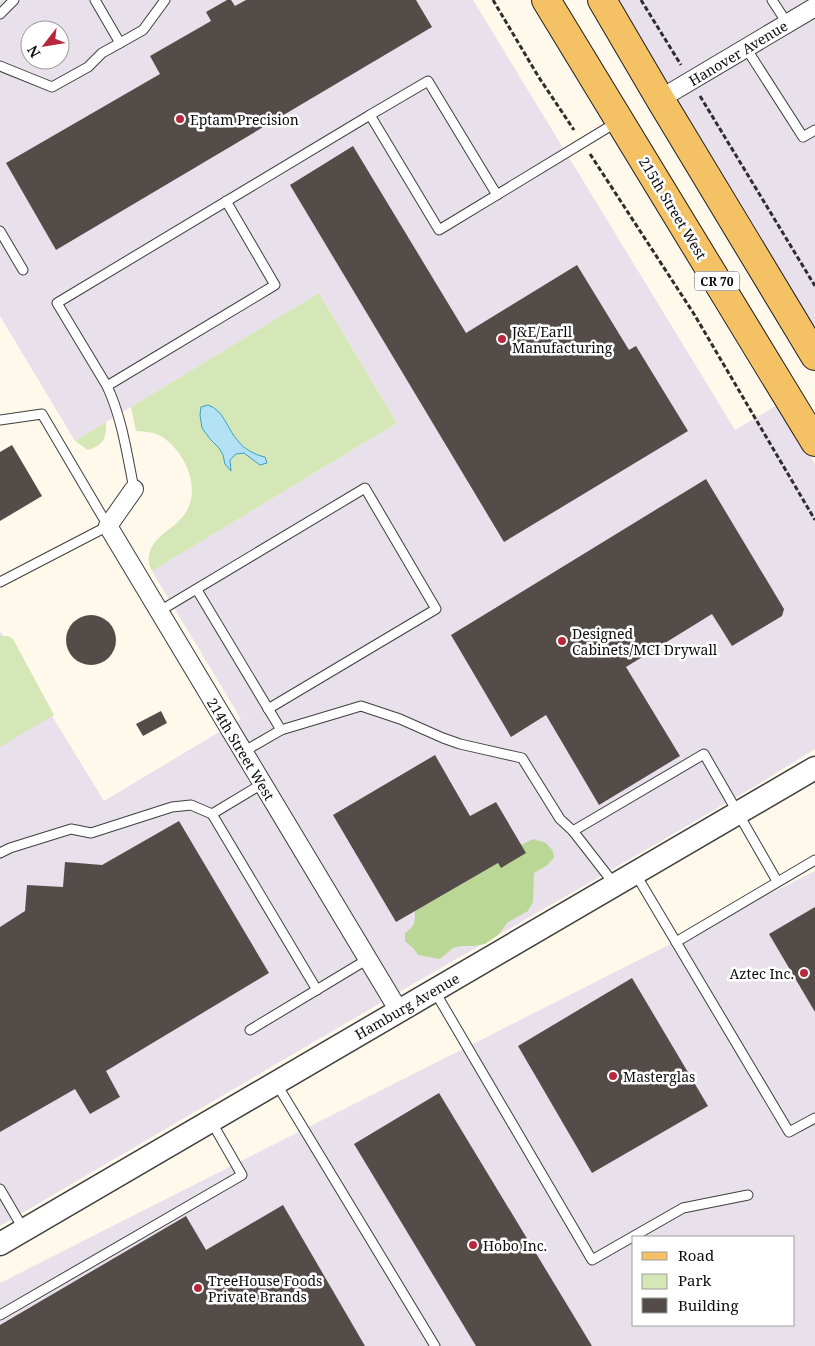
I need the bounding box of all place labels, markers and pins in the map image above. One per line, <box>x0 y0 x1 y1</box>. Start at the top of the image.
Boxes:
place label: Eptam Precision <box>190 110 299 129</box>
marker: Eptam Precision <box>174 113 186 125</box>
place label: J&E/Earll Manufacturing <box>511 322 613 357</box>
marker: J&E/Earll Manufacturing <box>496 333 508 345</box>
place label: Designed Cabinets/MCI Drywall <box>572 624 718 659</box>
marker: Designed Cabinets/MCI Drywall <box>556 635 568 647</box>
place label: Aztec Inc. <box>729 964 794 983</box>
marker: Aztec Inc. <box>798 967 810 979</box>
place label: Masterglas <box>623 1067 695 1086</box>
marker: Masterglas <box>607 1070 619 1082</box>
place label: Hobo Inc. <box>483 1236 547 1255</box>
marker: Hobo Inc. <box>467 1239 479 1251</box>
place label: TreeHouse Foods Private Brands <box>208 1271 322 1306</box>
marker: TreeHouse Foods Private Brands <box>192 1282 204 1294</box>

